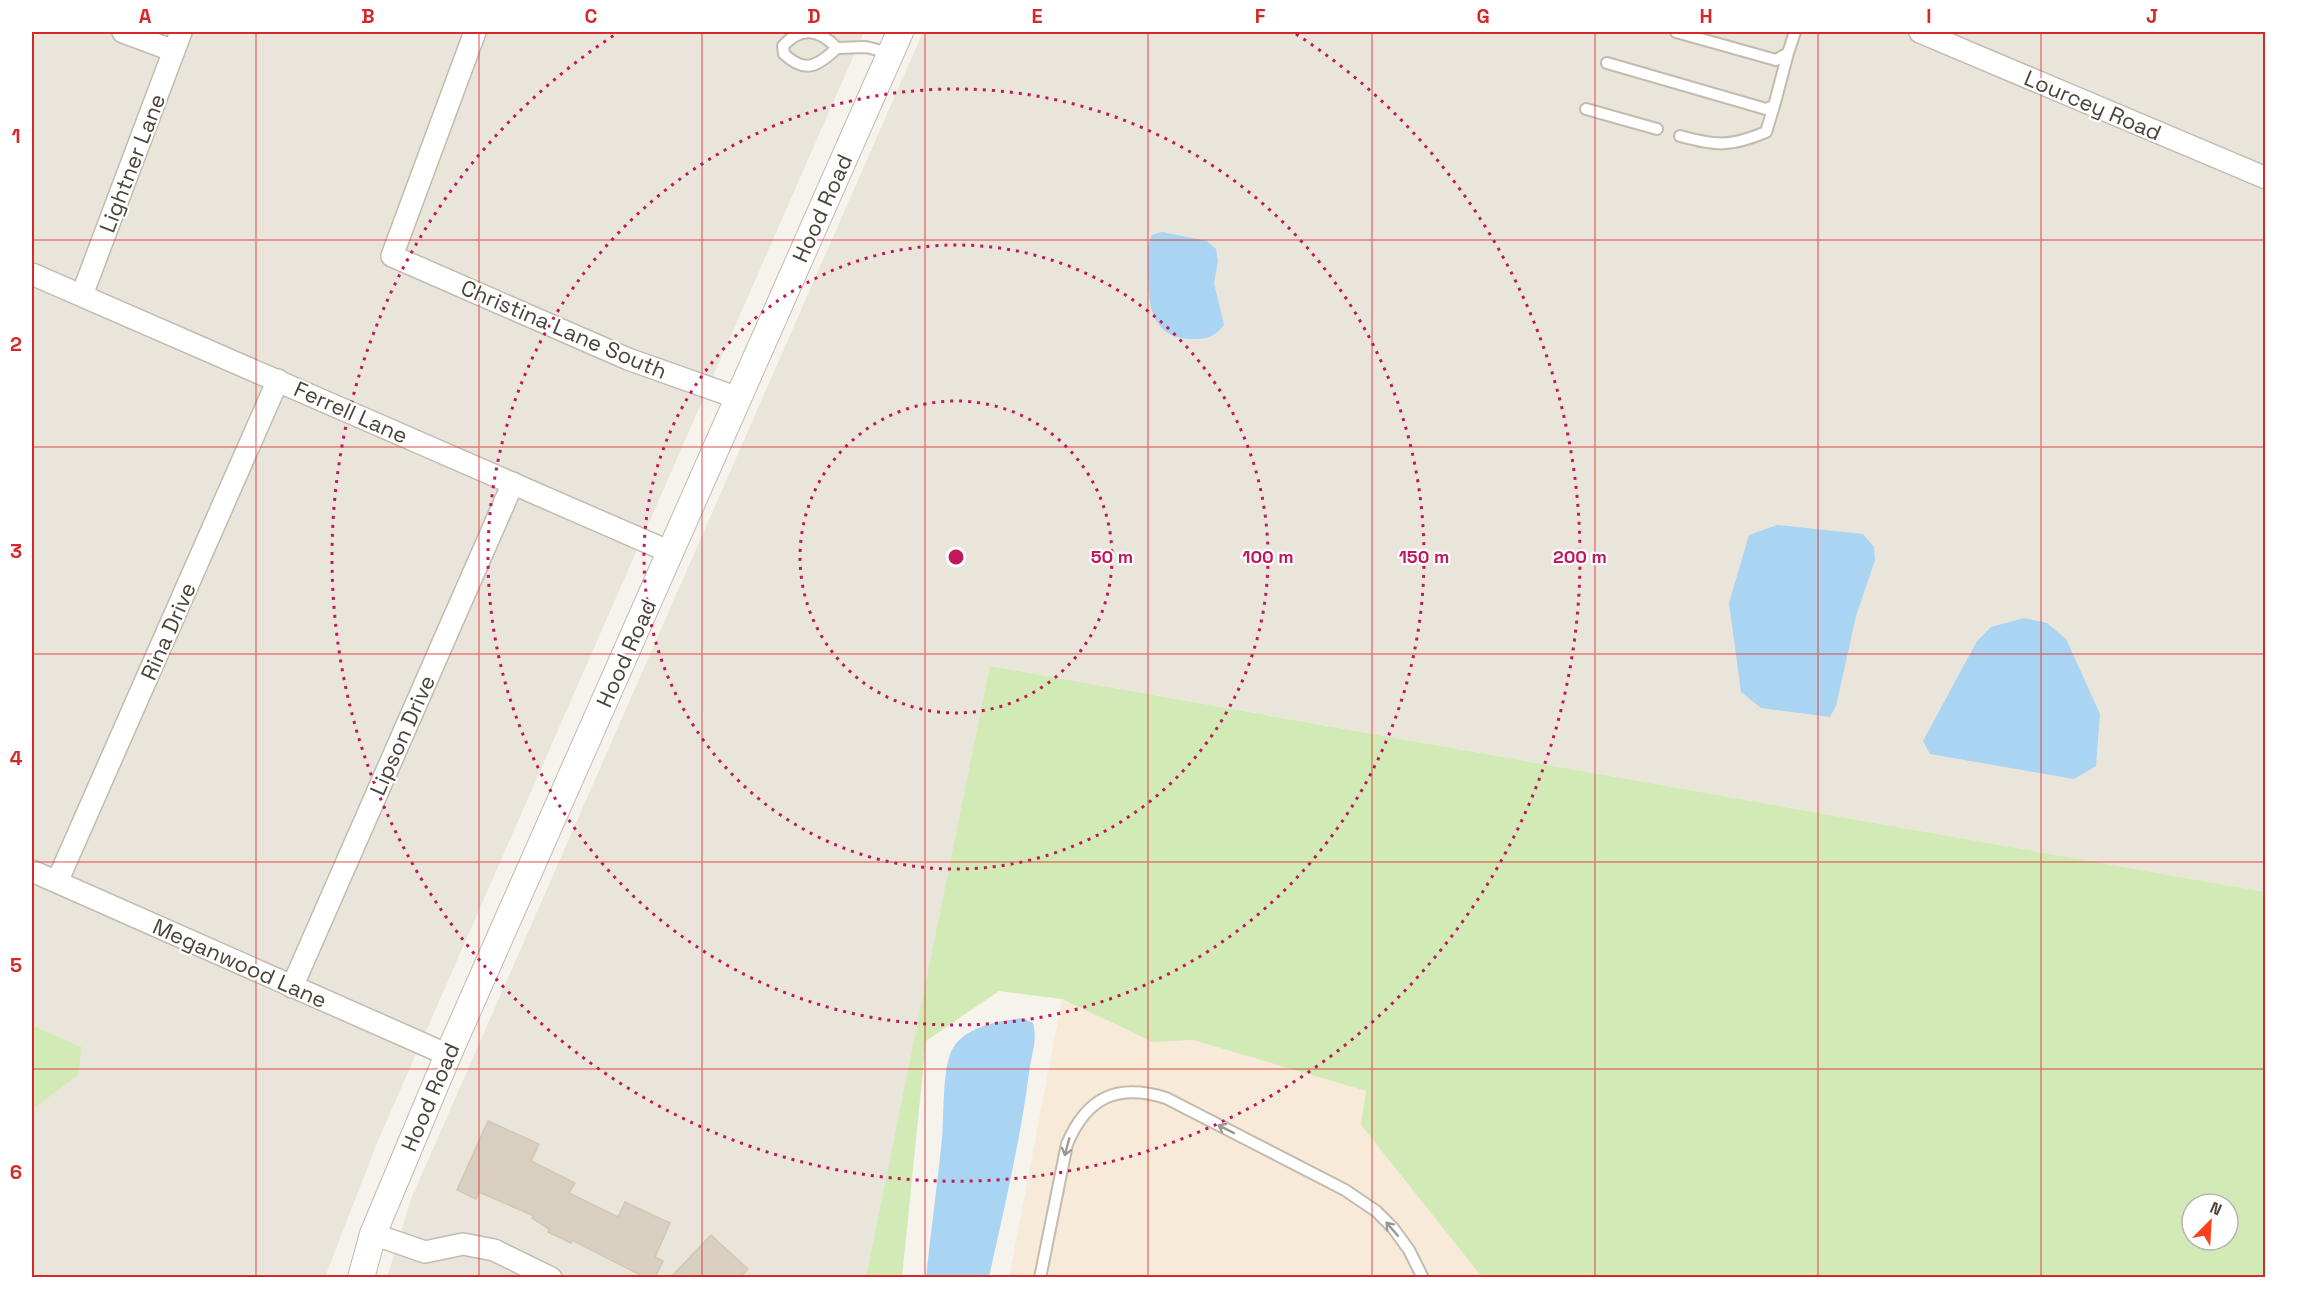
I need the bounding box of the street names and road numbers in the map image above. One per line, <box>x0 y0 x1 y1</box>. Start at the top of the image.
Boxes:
street label: Lourcey Road <box>2020 64 2166 146</box>
street label: Lightner Lane <box>93 90 171 236</box>
street label: Hood Road <box>786 150 858 266</box>
street label: Christina Lane South <box>457 273 671 385</box>
street label: Ferrell Lane <box>290 374 412 450</box>
street label: Rina Drive <box>134 578 202 684</box>
street label: Hood Road <box>590 595 662 711</box>
street label: Lipson Drive <box>363 671 441 799</box>
street label: Meganwood Lane <box>149 912 331 1014</box>
street label: Hood Road <box>395 1038 465 1156</box>

